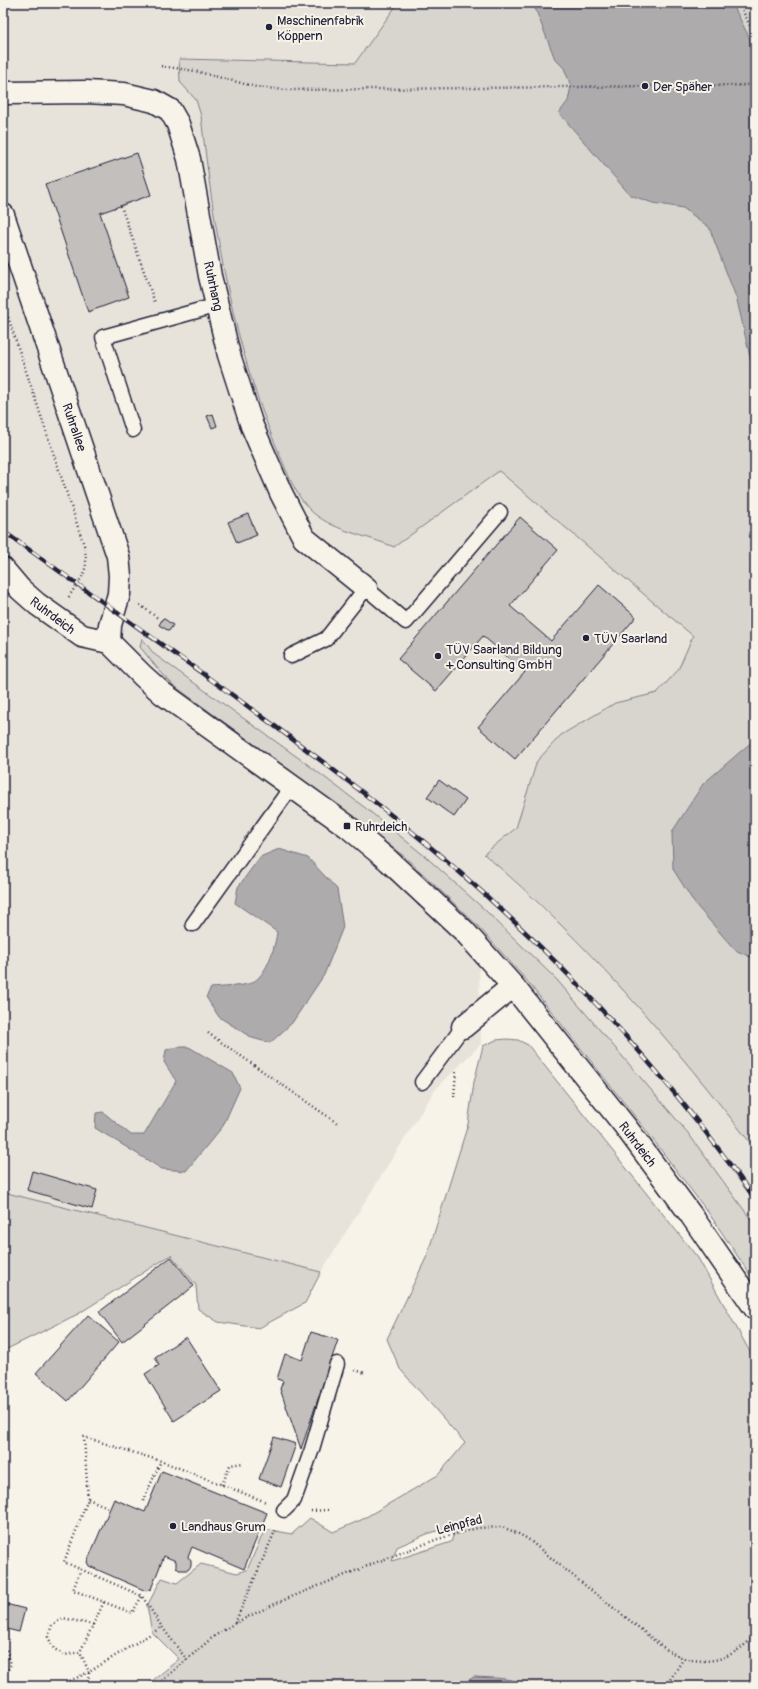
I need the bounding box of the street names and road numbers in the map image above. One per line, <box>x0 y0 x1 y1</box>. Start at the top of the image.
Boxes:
street label: Ruhrhang <box>200 260 226 313</box>
street label: Ruhrallee <box>58 401 90 454</box>
street label: Ruhrdeich <box>27 594 78 638</box>
street label: Ruhrdeich <box>615 1119 659 1170</box>
street label: Leinpfad <box>435 1512 484 1538</box>

